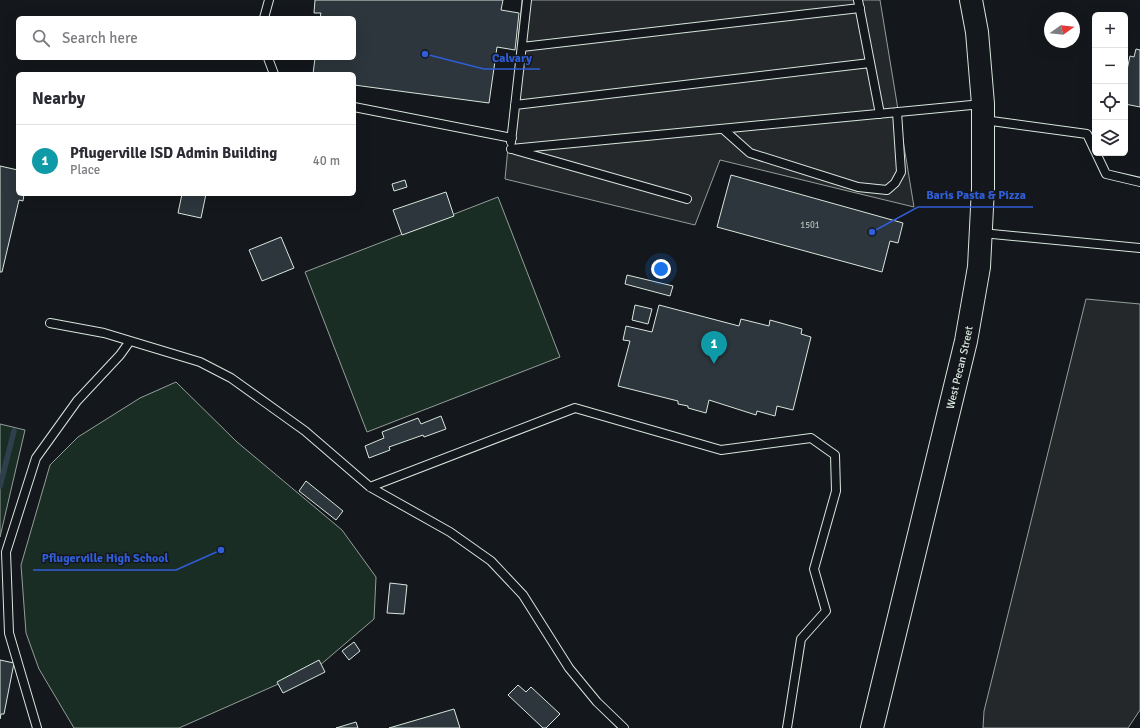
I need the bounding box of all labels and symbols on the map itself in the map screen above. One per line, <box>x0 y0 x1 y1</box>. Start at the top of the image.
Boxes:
north arrow <box>1044 12 1080 48</box>
callout: Calvary <box>484 45 540 69</box>
text: Calvary <box>492 51 532 66</box>
callout: Baris Pasta & Pizza <box>918 183 1033 207</box>
text: Baris Pasta & Pizza <box>926 188 1026 203</box>
house number: 1501 <box>800 220 820 231</box>
your location <box>651 259 671 279</box>
street label: West Pecan Street <box>943 325 975 410</box>
pin: 1 <box>701 331 727 364</box>
callout: Pflugerville High School <box>33 546 176 570</box>
text: Pflugerville High School <box>42 551 169 566</box>

